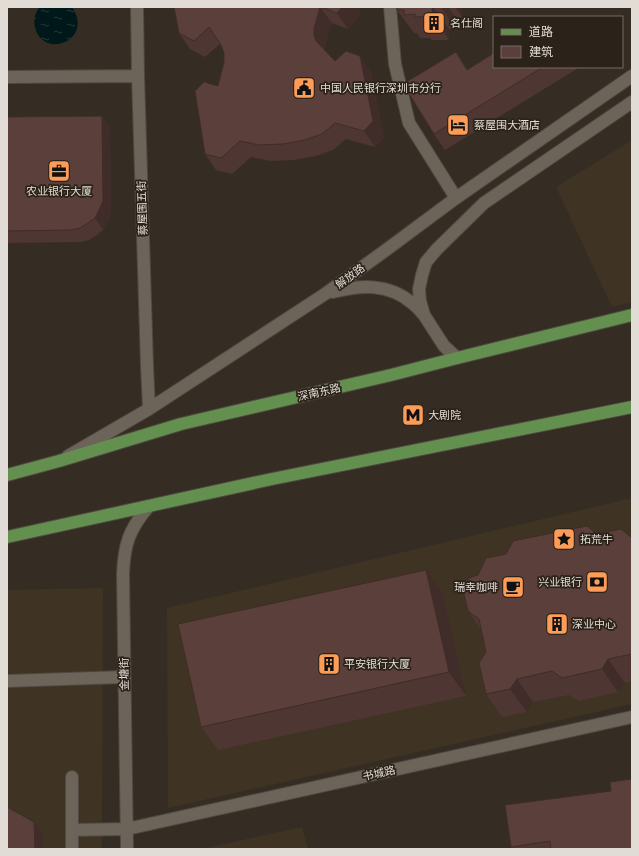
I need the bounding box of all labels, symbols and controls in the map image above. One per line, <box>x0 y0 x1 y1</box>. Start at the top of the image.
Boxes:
building icon: 名仕阁 <box>421 10 447 36</box>
place label: 名仕阁 <box>450 16 483 30</box>
legend <box>493 16 623 68</box>
text: 道路 <box>529 24 553 39</box>
text: 建筑 <box>529 44 553 59</box>
public building icon: 中国人民银行深圳市分行 <box>291 75 317 101</box>
place label: 中国人民银行深圳市分行 <box>320 81 441 95</box>
hotel icon: 蔡屋围大酒店 <box>445 112 471 138</box>
place label: 蔡屋围大酒店 <box>474 118 540 132</box>
office icon: 农业银行大厦 <box>46 158 72 184</box>
street label: 蔡屋围五街 <box>134 180 150 236</box>
place label: 农业银行大厦 <box>26 184 92 198</box>
street label: 解放路 <box>333 261 367 291</box>
street label: 深南东路 <box>296 380 342 404</box>
metro station icon: 大剧院 <box>400 402 426 428</box>
place label: 大剧院 <box>428 408 461 422</box>
place icon: 拓荒牛 <box>551 526 577 552</box>
place label: 拓荒牛 <box>580 532 613 546</box>
bank icon: 兴业银行 <box>584 569 610 595</box>
cafe icon: 瑞幸咖啡 <box>500 574 526 600</box>
place label: 兴业银行 <box>538 575 582 589</box>
place label: 瑞幸咖啡 <box>454 580 498 594</box>
building icon: 深业中心 <box>544 611 570 637</box>
place label: 深业中心 <box>572 617 616 631</box>
building icon: 平安银行大厦 <box>316 651 342 677</box>
street label: 金塘街 <box>117 657 131 691</box>
place label: 平安银行大厦 <box>344 657 410 671</box>
street label: 书城路 <box>361 762 397 784</box>

